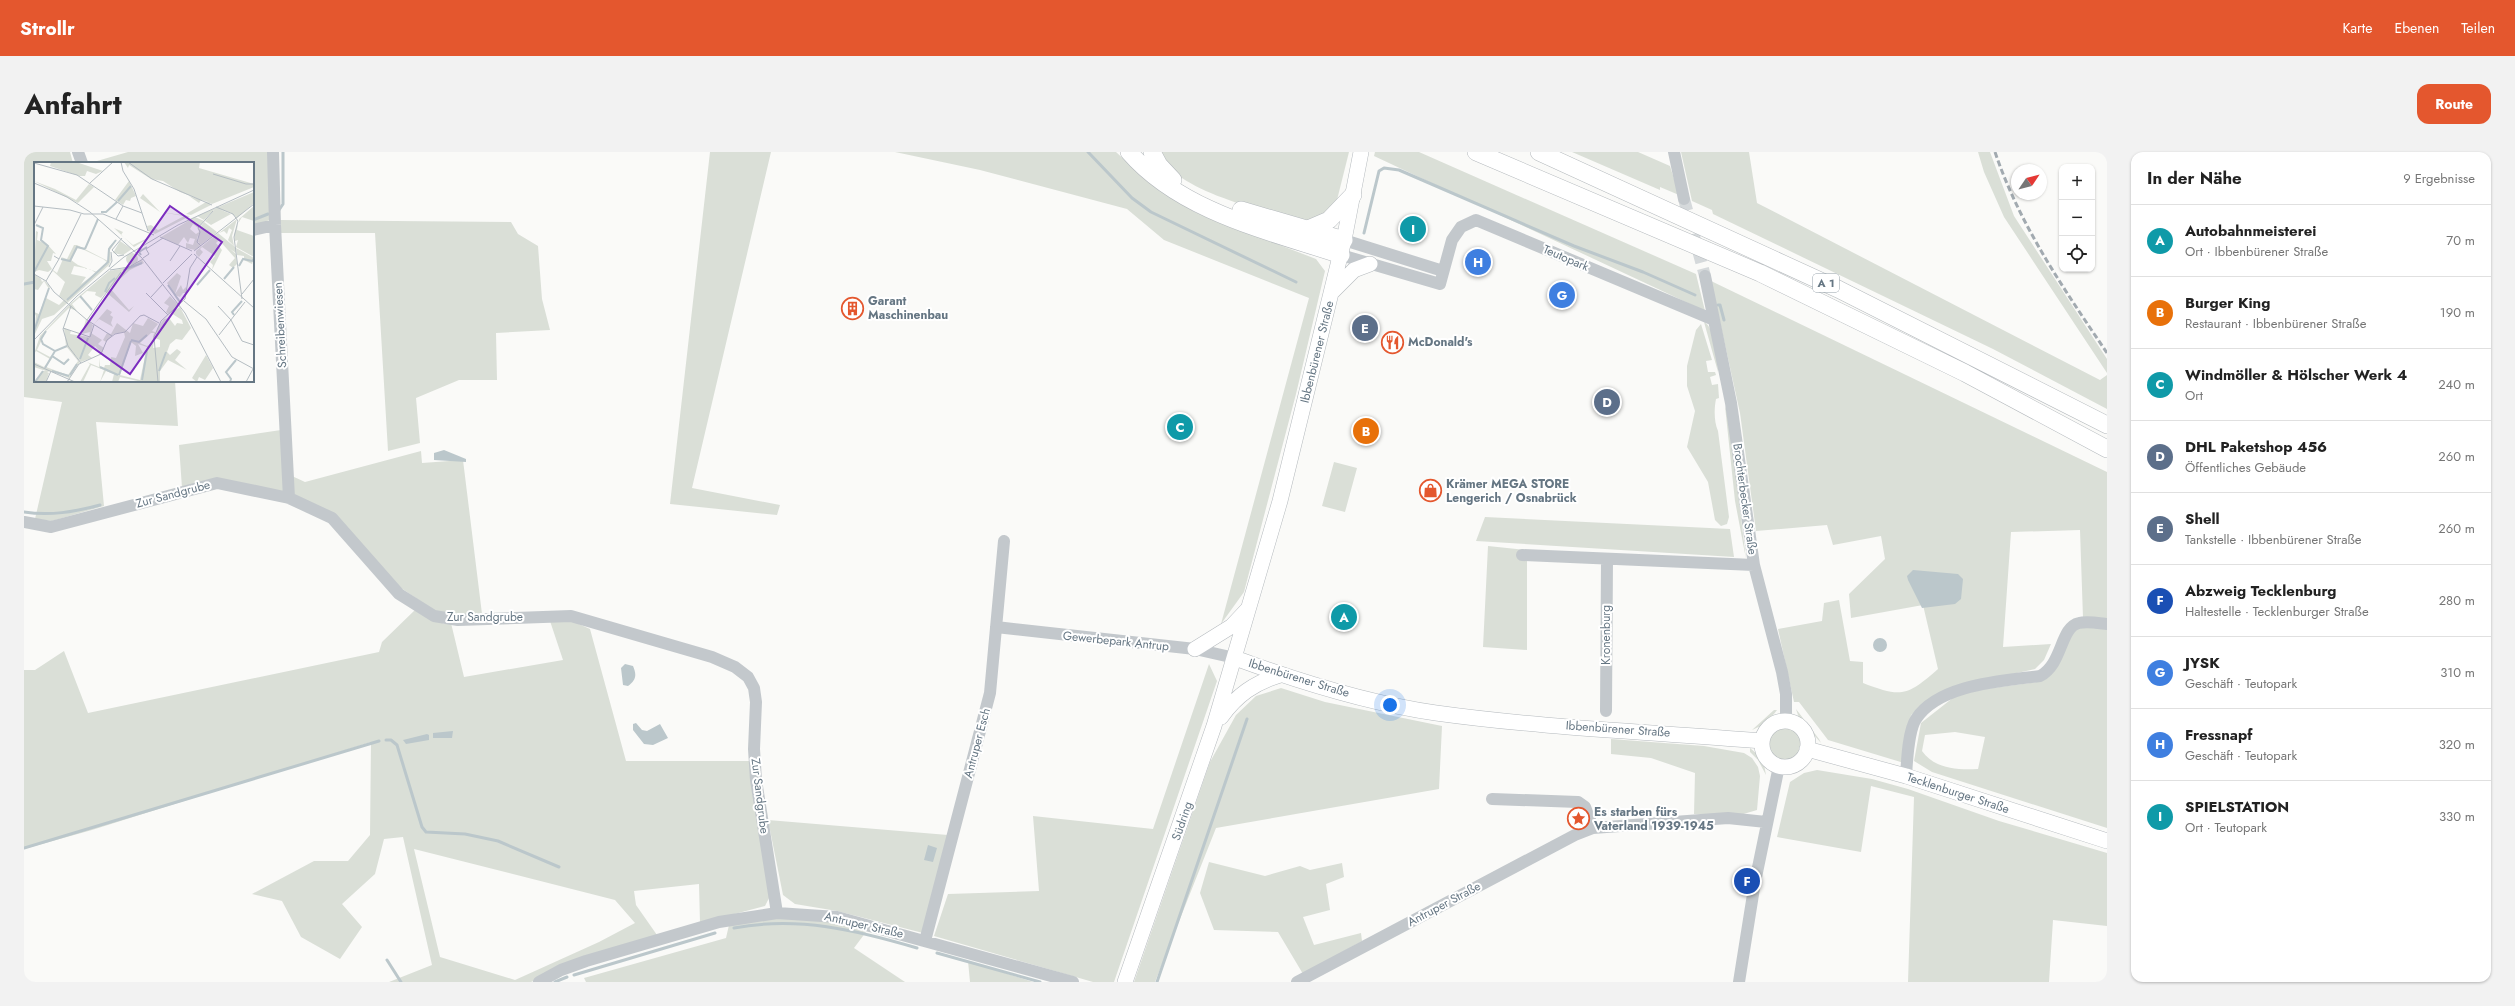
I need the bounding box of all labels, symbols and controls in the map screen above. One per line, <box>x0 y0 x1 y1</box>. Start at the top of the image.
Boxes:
text: Strollr <box>20 15 75 42</box>
text: Karte <box>2342 18 2372 38</box>
text: Ebenen <box>2394 18 2439 38</box>
text: Teilen <box>2461 18 2495 38</box>
text: Anfahrt <box>24 84 122 125</box>
button: Route <box>2417 84 2491 124</box>
inset map <box>34 162 254 382</box>
north arrow <box>2011 164 2047 200</box>
map controls <box>2059 164 2095 272</box>
button: + <box>2059 164 2095 200</box>
text: In der Nähe <box>2147 166 2242 190</box>
text: 9 Ergebnisse <box>2403 169 2475 188</box>
button: − <box>2059 200 2095 236</box>
pin: I <box>1400 214 1426 244</box>
text: Autobahnmeisterei <box>2185 220 2316 242</box>
text: A <box>2155 231 2165 250</box>
text: 70 m <box>2446 231 2475 250</box>
button: locate <box>2059 236 2095 272</box>
street label: Teutopark <box>1540 240 1592 276</box>
text: Ort · Ibbenbürener Straße <box>2185 242 2328 261</box>
pin: H <box>1465 247 1491 277</box>
road number: A 1 <box>1813 274 1839 292</box>
pin: G <box>1549 280 1575 310</box>
street label: Schreibenwiesen <box>269 282 291 368</box>
place label: Garant Maschinenbau <box>868 292 948 324</box>
text: Burger King <box>2185 292 2270 314</box>
building icon: Garant Maschinenbau <box>839 295 865 321</box>
street label: Ibbenbürener Straße <box>1296 299 1338 405</box>
text: B <box>2156 303 2164 322</box>
text: 190 m <box>2440 303 2475 322</box>
pin: E <box>1352 313 1378 343</box>
text: Restaurant · Ibbenbürener Straße <box>2185 314 2366 333</box>
restaurant icon: McDonald's <box>1380 329 1406 355</box>
place label: McDonald's <box>1408 333 1473 351</box>
text: Windmöller & Hölscher Werk 4 <box>2185 364 2407 386</box>
text: C <box>2155 375 2165 394</box>
text: 240 m <box>2438 375 2475 394</box>
text: Ort <box>2185 386 2203 405</box>
pin: D <box>1594 387 1620 417</box>
pin: C <box>1167 412 1193 442</box>
pin: B <box>1353 416 1379 446</box>
text: DHL Paketshop 456 <box>2185 436 2327 458</box>
street label: Brochterbecker Straße <box>1728 442 1762 556</box>
text: D <box>2155 447 2165 466</box>
text: 260 m <box>2438 447 2475 466</box>
text: Öffentliches Gebäude <box>2185 458 2306 477</box>
street label: Zur Sandgrube <box>134 475 212 513</box>
place label: Krämer MEGA STORE Lengerich / Osnabrück <box>1446 475 1577 507</box>
shop icon: Krämer MEGA STORE Lengerich / Osnabrück <box>1418 478 1444 504</box>
text: Shell <box>2185 508 2220 530</box>
text: E <box>2156 519 2164 538</box>
text: 260 m <box>2438 519 2475 538</box>
text: Tankstelle · Ibbenbürener Straße <box>2185 530 2362 549</box>
text: Abzweig Tecklenburg <box>2185 580 2337 602</box>
text: F <box>2156 591 2164 610</box>
text: 280 m <box>2439 591 2475 610</box>
pin: A <box>1331 602 1357 632</box>
text: Haltestelle · Tecklenburger Straße <box>2185 602 2369 621</box>
street label: Kronenburg <box>1597 605 1615 665</box>
street label: Zur Sandgrube <box>447 608 523 626</box>
street label: Gewerbepark Antrup <box>1062 626 1170 656</box>
text: JYSK <box>2185 652 2220 674</box>
street label: Ibbenbürener Straße <box>1246 654 1352 702</box>
text: G <box>2155 663 2165 682</box>
text: 310 m <box>2440 663 2475 682</box>
text: Geschäft · Teutopark <box>2185 674 2297 693</box>
your location <box>1380 695 1400 715</box>
street label: Antruper Esch <box>959 706 995 780</box>
street label: Ibbenbürener Straße <box>1565 716 1671 742</box>
text: Fressnapf <box>2185 724 2252 746</box>
text: H <box>2155 735 2165 754</box>
text: 320 m <box>2439 735 2475 754</box>
text: Geschäft · Teutopark <box>2185 746 2297 765</box>
street label: Zur Sandgrube <box>746 757 774 835</box>
street label: Tecklenburger Straße <box>1904 768 2012 818</box>
text: SPIELSTATION <box>2185 796 2289 818</box>
street label: Südring <box>1167 799 1197 843</box>
place label: Es starben fürs Vaterland 1939-1945 <box>1593 803 1714 835</box>
place icon: Es starben fürs Vaterland 1939-1945 <box>1565 806 1591 832</box>
text: I <box>2158 807 2162 826</box>
text: 330 m <box>2439 807 2475 826</box>
text: Ort · Teutopark <box>2185 818 2267 837</box>
pin: F <box>1734 866 1760 896</box>
street label: Antruper Straße <box>1404 877 1484 931</box>
street label: Antruper Straße <box>823 907 905 943</box>

